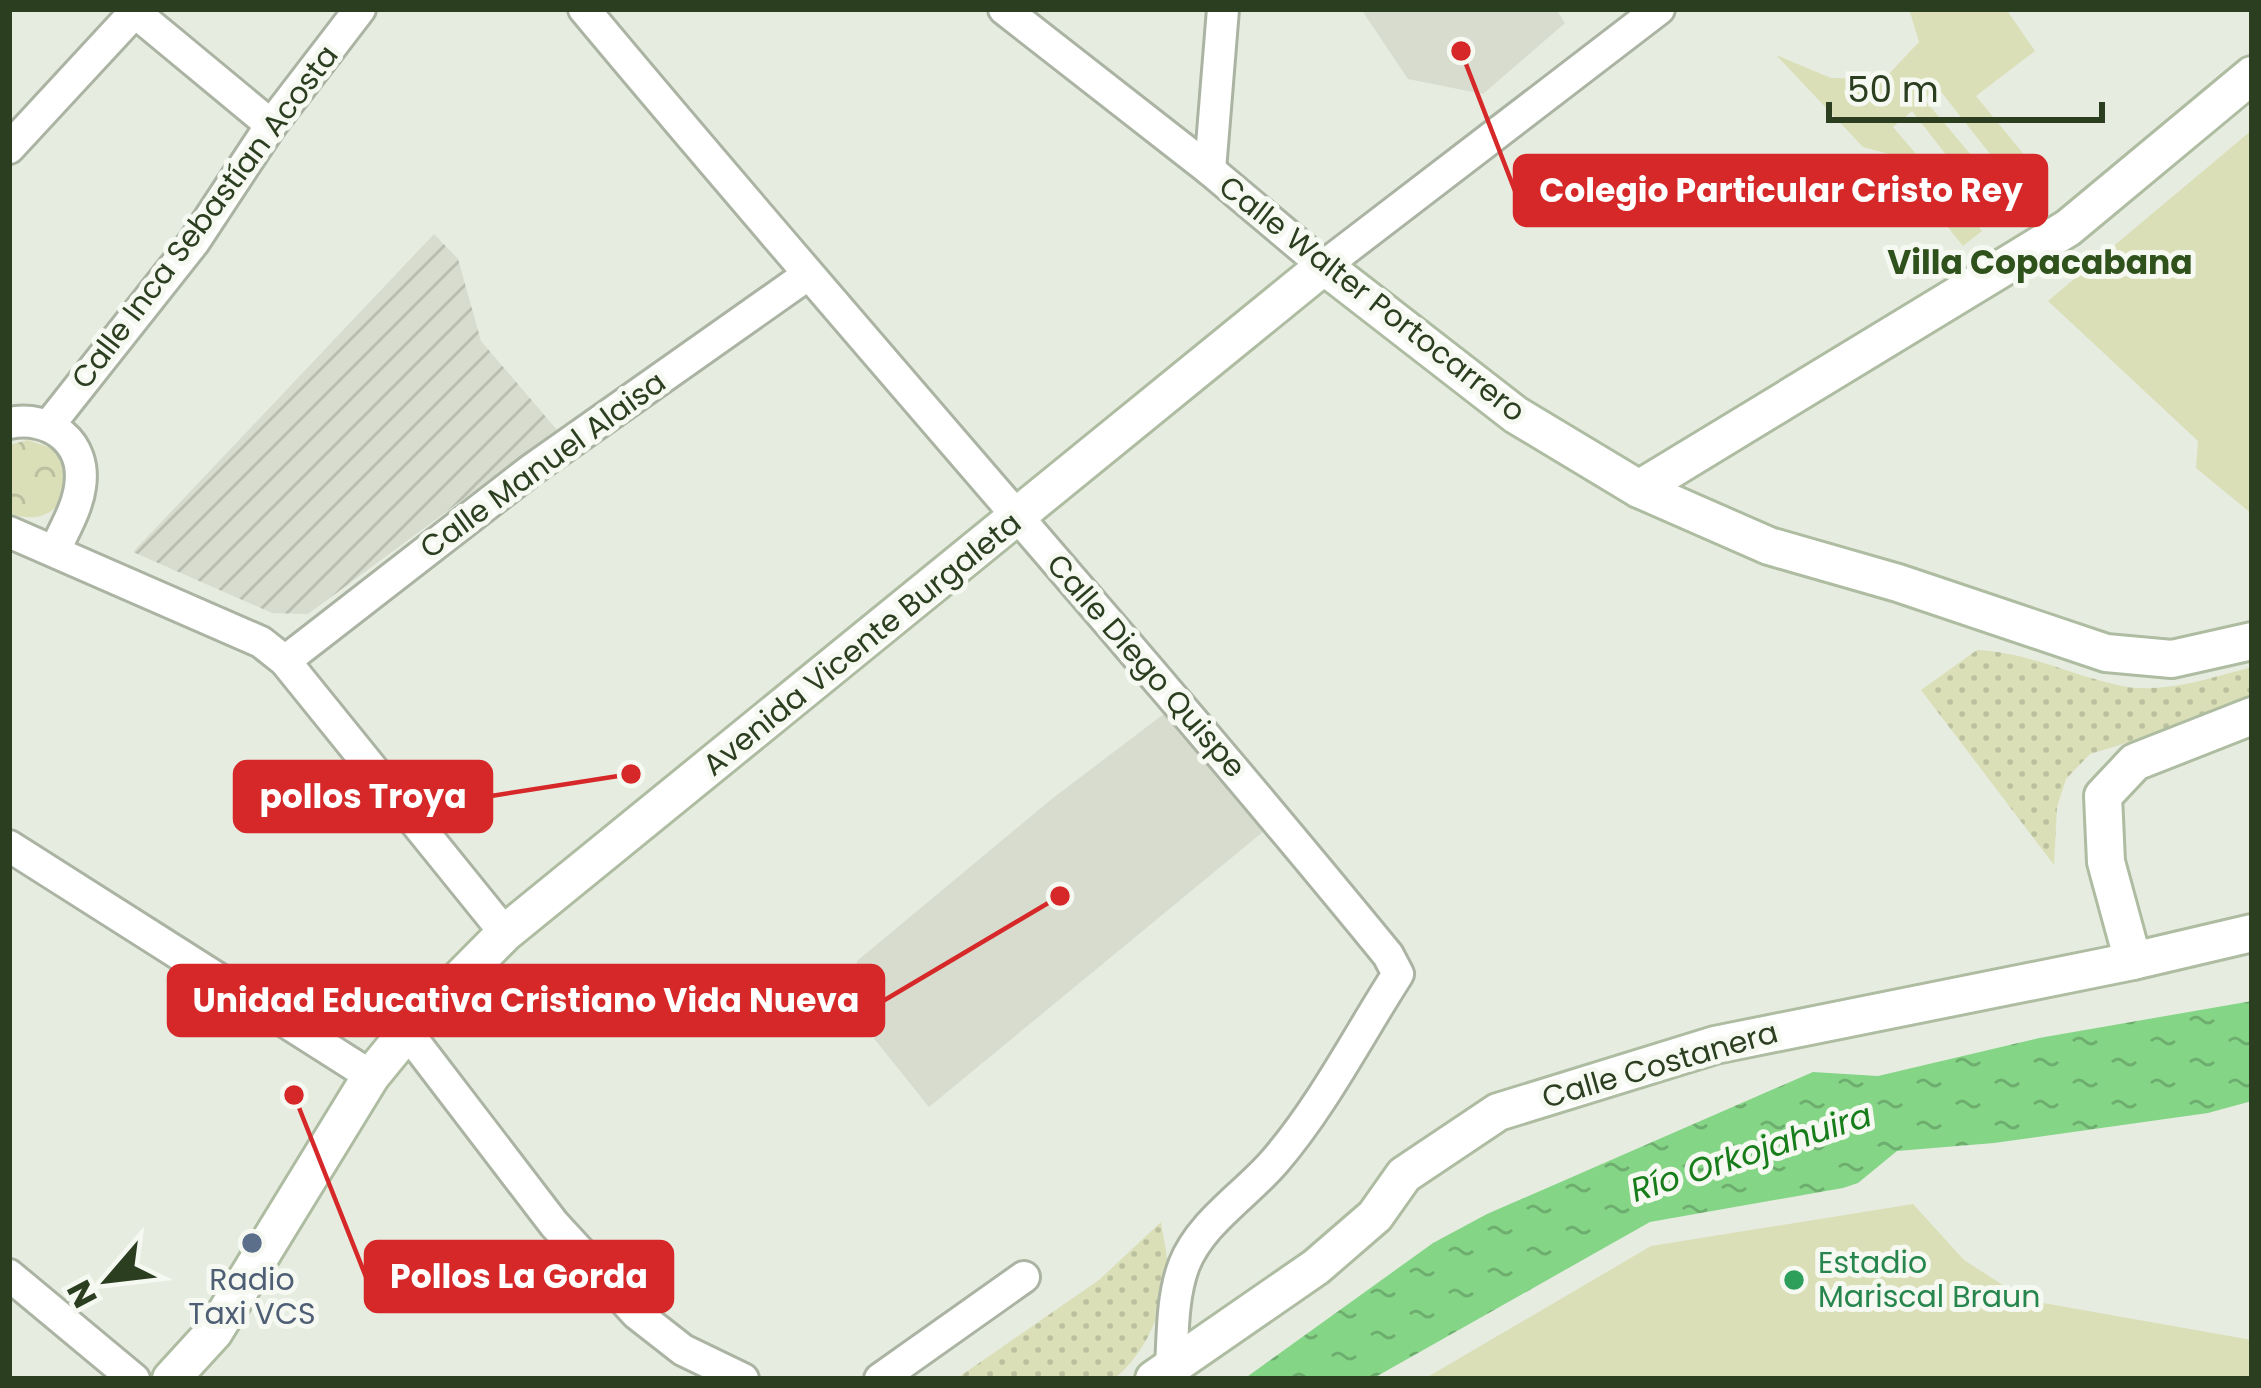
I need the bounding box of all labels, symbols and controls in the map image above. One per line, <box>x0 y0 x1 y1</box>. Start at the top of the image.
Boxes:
street label: Calle Inca Sebastían Acosta <box>61 36 348 398</box>
scale bar <box>1829 48 2102 122</box>
text: 50 m <box>1847 64 1939 115</box>
callout: Colegio Particular Cristo Rey <box>1515 156 2046 225</box>
street label: Calle Walter Portocarrero <box>1210 165 1535 432</box>
text: Colegio Particular Cristo Rey <box>1539 167 2023 214</box>
district label: Villa Copacabana <box>1887 239 2193 286</box>
street label: Calle Manuel Alaisa <box>411 361 674 569</box>
street label: Avenida Vicente Burgaleta <box>693 502 1030 786</box>
street label: Calle Diego Quispe <box>1037 544 1256 787</box>
callout: pollos Troya <box>235 762 491 831</box>
text: pollos Troya <box>259 773 467 820</box>
callout: Unidad Educativa Cristiano Vida Nueva <box>169 966 883 1035</box>
text: Unidad Educativa Cristiano Vida Nueva <box>193 977 859 1024</box>
street label: Calle Costanera <box>1537 1010 1783 1119</box>
water label: Río Orkojahuira <box>1625 1091 1878 1214</box>
north arrow <box>48 1220 168 1340</box>
marker: Radio Taxi VCS <box>239 1230 265 1256</box>
place label: Estadio Mariscal Braun <box>1818 1241 2040 1318</box>
callout: Pollos La Gorda <box>366 1242 672 1311</box>
text: Pollos La Gorda <box>390 1253 648 1300</box>
place label: Radio Taxi VCS <box>188 1258 316 1335</box>
marker: Estadio Mariscal Braun <box>1781 1267 1807 1293</box>
text: N <box>55 1272 109 1316</box>

